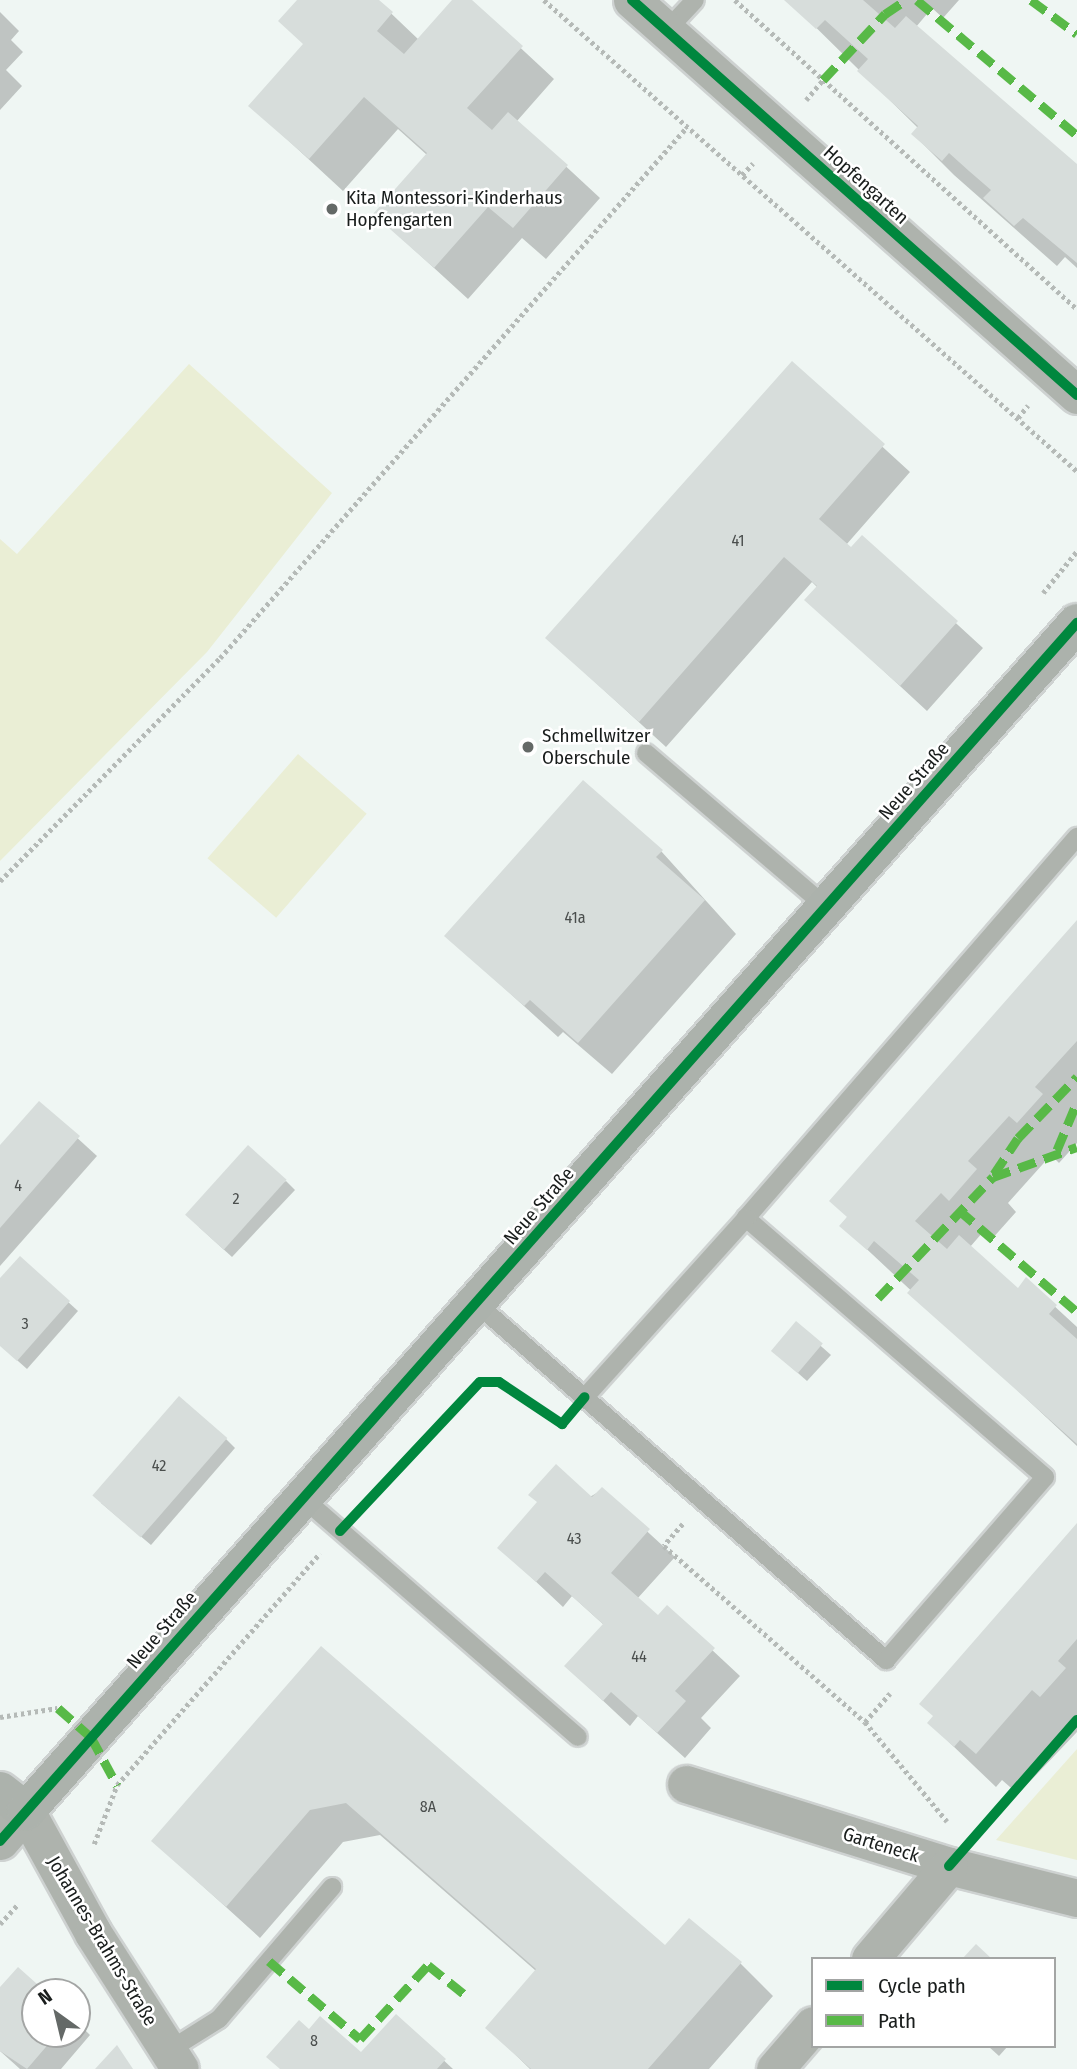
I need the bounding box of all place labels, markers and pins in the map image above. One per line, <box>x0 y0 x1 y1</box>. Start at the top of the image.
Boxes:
place label: Kita Montessori-Kinderhaus Hopfengarten <box>346 187 562 231</box>
marker: Kita Montessori-Kinderhaus Hopfengarten <box>324 201 340 217</box>
place label: Schmellwitzer Oberschule <box>542 725 650 769</box>
marker: Schmellwitzer Oberschule <box>520 739 536 755</box>

